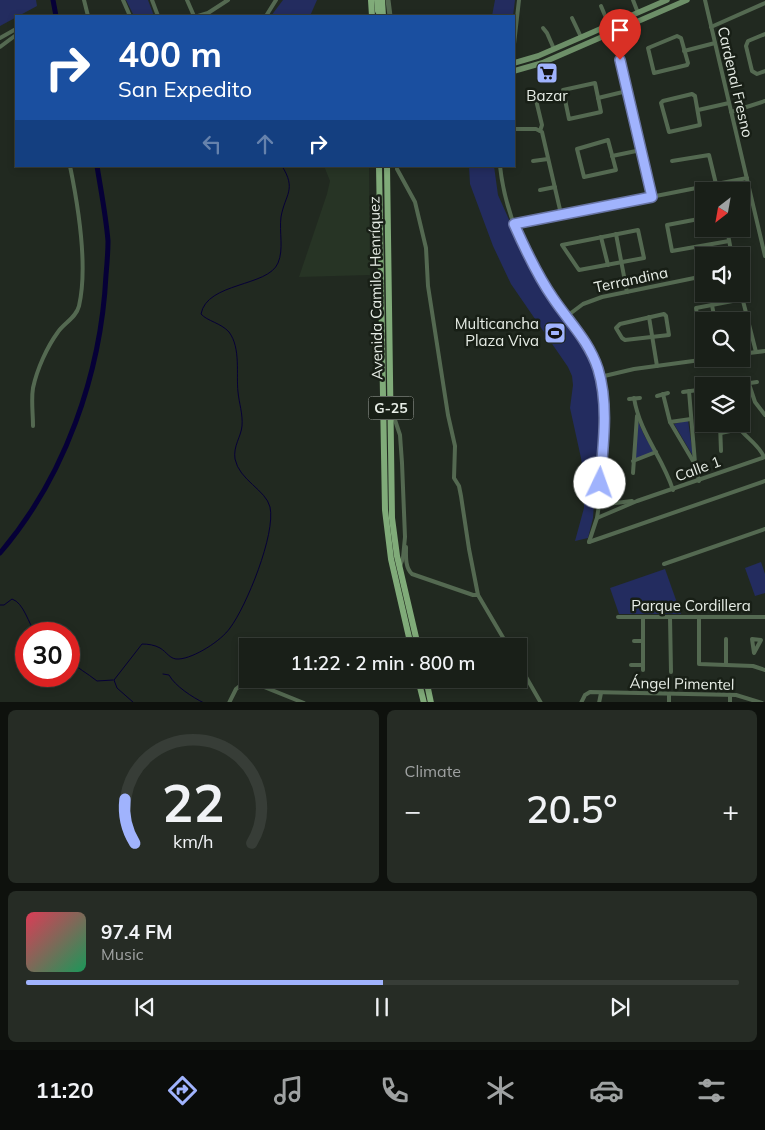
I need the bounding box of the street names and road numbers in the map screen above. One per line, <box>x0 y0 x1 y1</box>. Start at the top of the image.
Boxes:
street label: Cardenal Fresno <box>713 25 757 139</box>
street label: Avenida Camilo Henríquez <box>364 196 387 380</box>
street label: Terrandina <box>592 262 670 297</box>
road number: G-25 <box>368 396 414 419</box>
street label: Calle 1 <box>672 452 723 486</box>
street label: Parque Cordillera <box>631 596 751 615</box>
street label: Ángel Pimentel <box>629 673 735 694</box>

